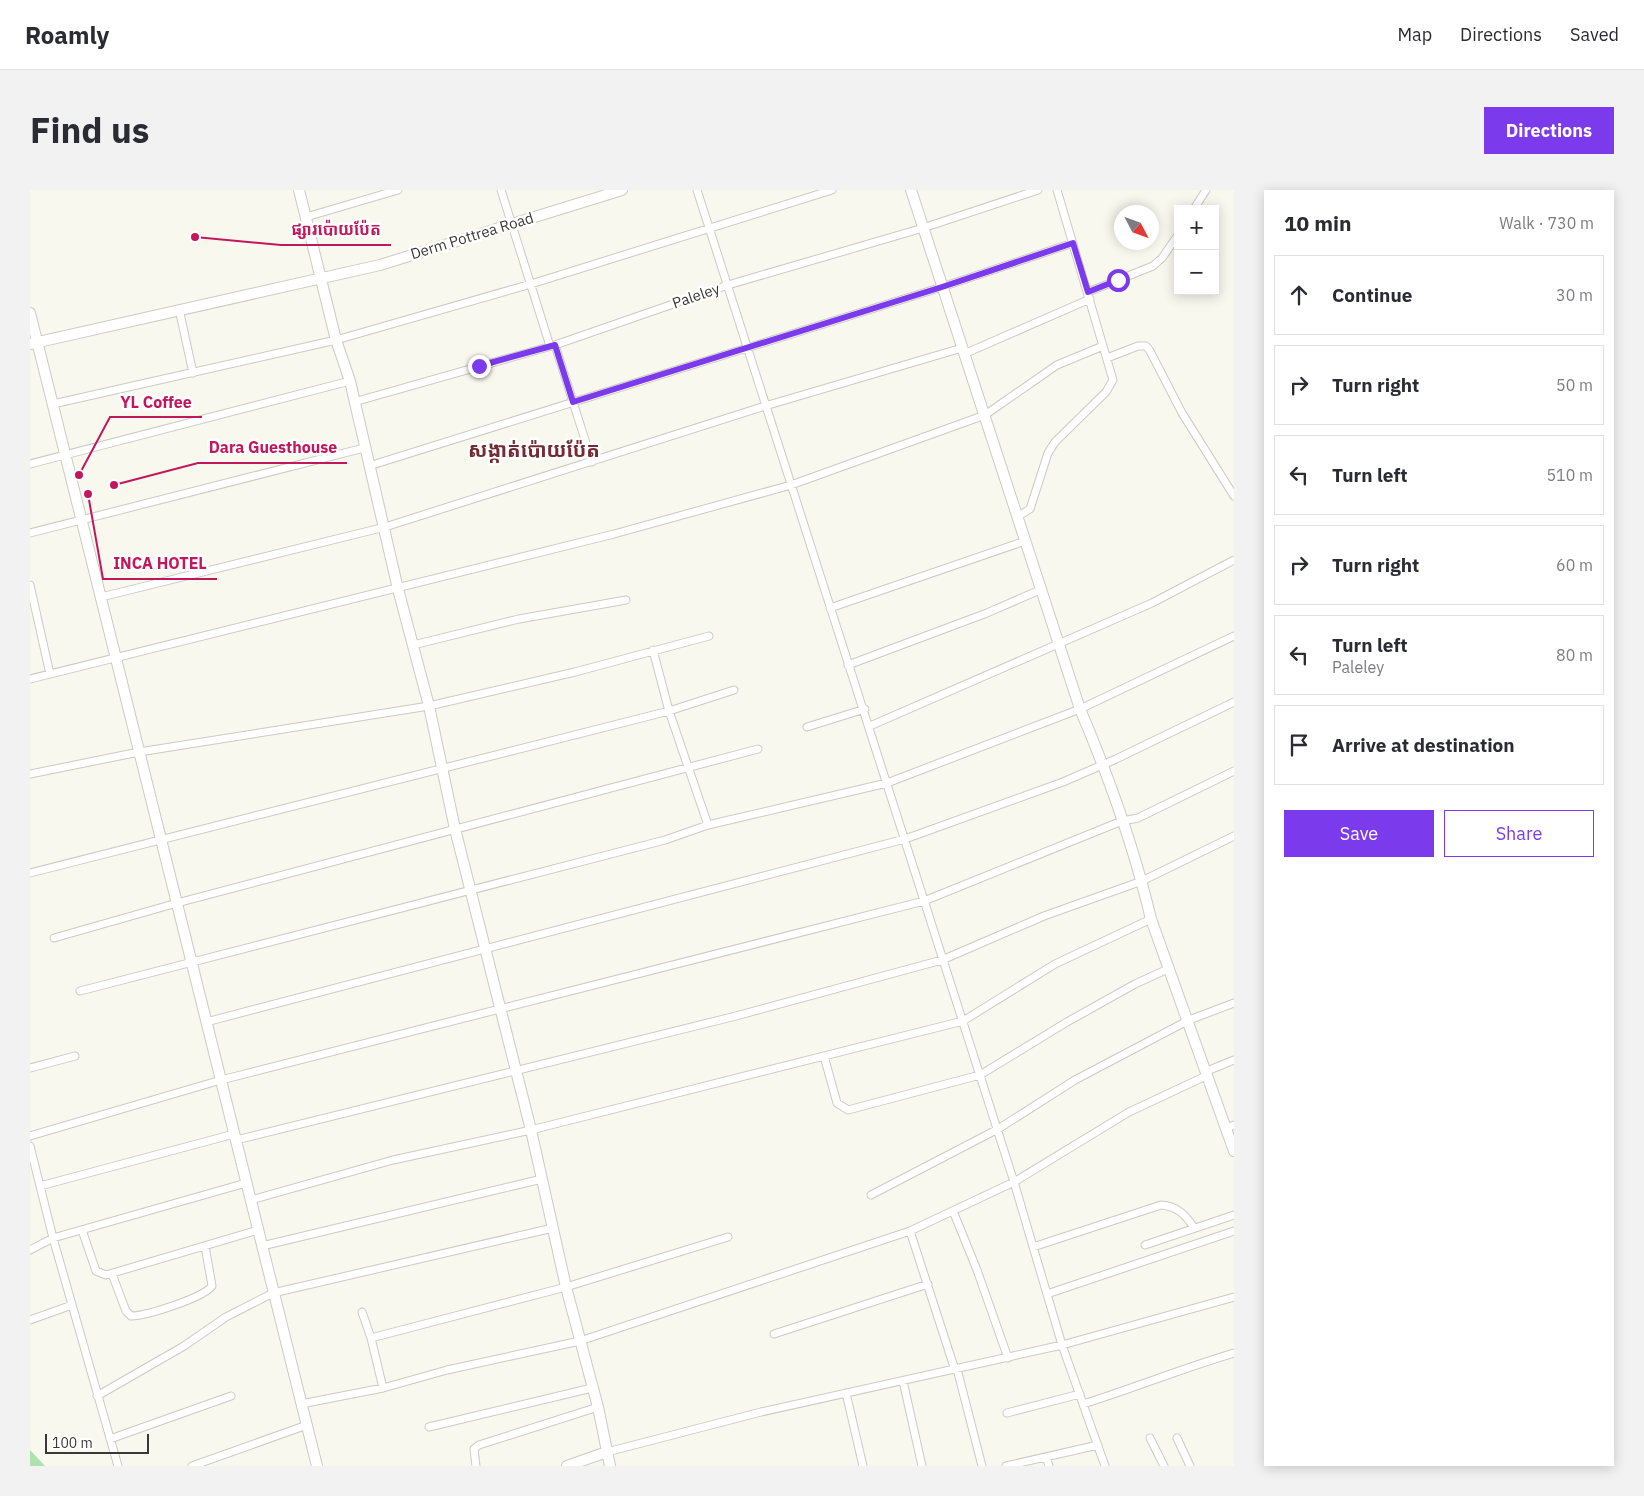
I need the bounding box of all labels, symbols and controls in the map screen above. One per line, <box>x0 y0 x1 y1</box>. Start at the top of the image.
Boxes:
text: Roamly <box>25 19 109 51</box>
text: Map <box>1397 23 1432 46</box>
text: Directions <box>1460 23 1542 46</box>
text: Saved <box>1570 23 1619 46</box>
text: Find us <box>30 107 149 153</box>
button: Directions <box>1484 107 1614 154</box>
north arrow <box>1114 205 1159 250</box>
map controls <box>1174 205 1219 295</box>
button: + <box>1174 205 1219 250</box>
street label: Derm Pottrea Road <box>408 208 536 263</box>
text: 10 min <box>1284 209 1351 237</box>
text: Walk · 730 m <box>1499 213 1594 233</box>
callout: ផ្សារប៉ោយប៉ែត <box>281 214 391 245</box>
text: ផ្សារប៉ោយប៉ែត <box>291 219 381 239</box>
button: − <box>1174 250 1219 295</box>
route start <box>1107 269 1130 292</box>
street label: Paleley <box>670 278 723 312</box>
icon: ahead <box>1285 281 1313 309</box>
text: Continue <box>1332 283 1412 307</box>
text: 30 m <box>1556 285 1593 305</box>
route end <box>468 355 491 378</box>
icon: right <box>1285 371 1313 399</box>
text: Turn right <box>1332 373 1419 397</box>
text: 50 m <box>1556 375 1593 395</box>
callout: YL Coffee <box>110 386 202 417</box>
text: YL Coffee <box>120 392 192 412</box>
callout: Dara Guesthouse <box>198 432 347 463</box>
district label: សង្កាត់ប៉ោយប៉ែត <box>468 436 600 463</box>
text: Dara Guesthouse <box>209 437 337 457</box>
icon: left <box>1285 461 1313 489</box>
text: Turn left <box>1332 463 1408 487</box>
text: 510 m <box>1546 465 1593 485</box>
callout: INCA HOTEL <box>103 548 217 579</box>
icon: right <box>1285 551 1313 579</box>
text: INCA HOTEL <box>113 553 207 573</box>
text: Turn right <box>1332 553 1419 577</box>
text: 60 m <box>1556 555 1593 575</box>
text: Turn left <box>1332 633 1408 657</box>
icon: left <box>1285 641 1313 669</box>
text: 80 m <box>1556 645 1593 665</box>
text: Paleley <box>1332 657 1384 677</box>
icon: arrive <box>1285 731 1313 759</box>
text: Arrive at destination <box>1332 733 1515 757</box>
button: Save <box>1284 810 1434 857</box>
button: Share <box>1444 810 1594 857</box>
scale bar <box>45 1431 149 1454</box>
text: 100 m <box>52 1434 93 1452</box>

